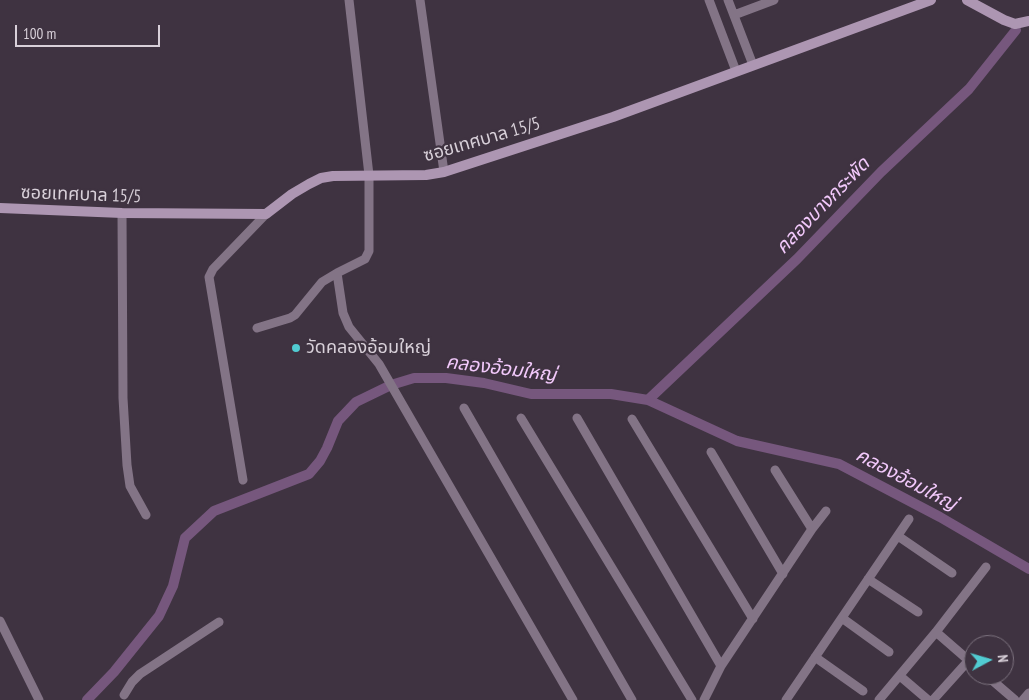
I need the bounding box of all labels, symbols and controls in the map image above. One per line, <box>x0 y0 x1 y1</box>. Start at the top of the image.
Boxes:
scale bar <box>18 15 162 47</box>
text: 100 m <box>23 24 56 43</box>
street label: ซอยเทศบาล 15/5 <box>421 113 543 167</box>
water label: คลองบางกระพัด <box>771 153 875 259</box>
street label: ซอยเทศบาล 15/5 <box>20 182 142 208</box>
place label: วัดคลองอ้อมใหญ่ <box>306 337 431 359</box>
marker: วัดคลองอ้อมใหญ่ <box>290 342 302 354</box>
water label: คลองอ้อมใหญ่ <box>445 351 557 387</box>
water label: คลองอ้อมใหญ่ <box>852 444 960 516</box>
north arrow <box>964 635 1014 685</box>
text: N <box>994 654 1012 663</box>

